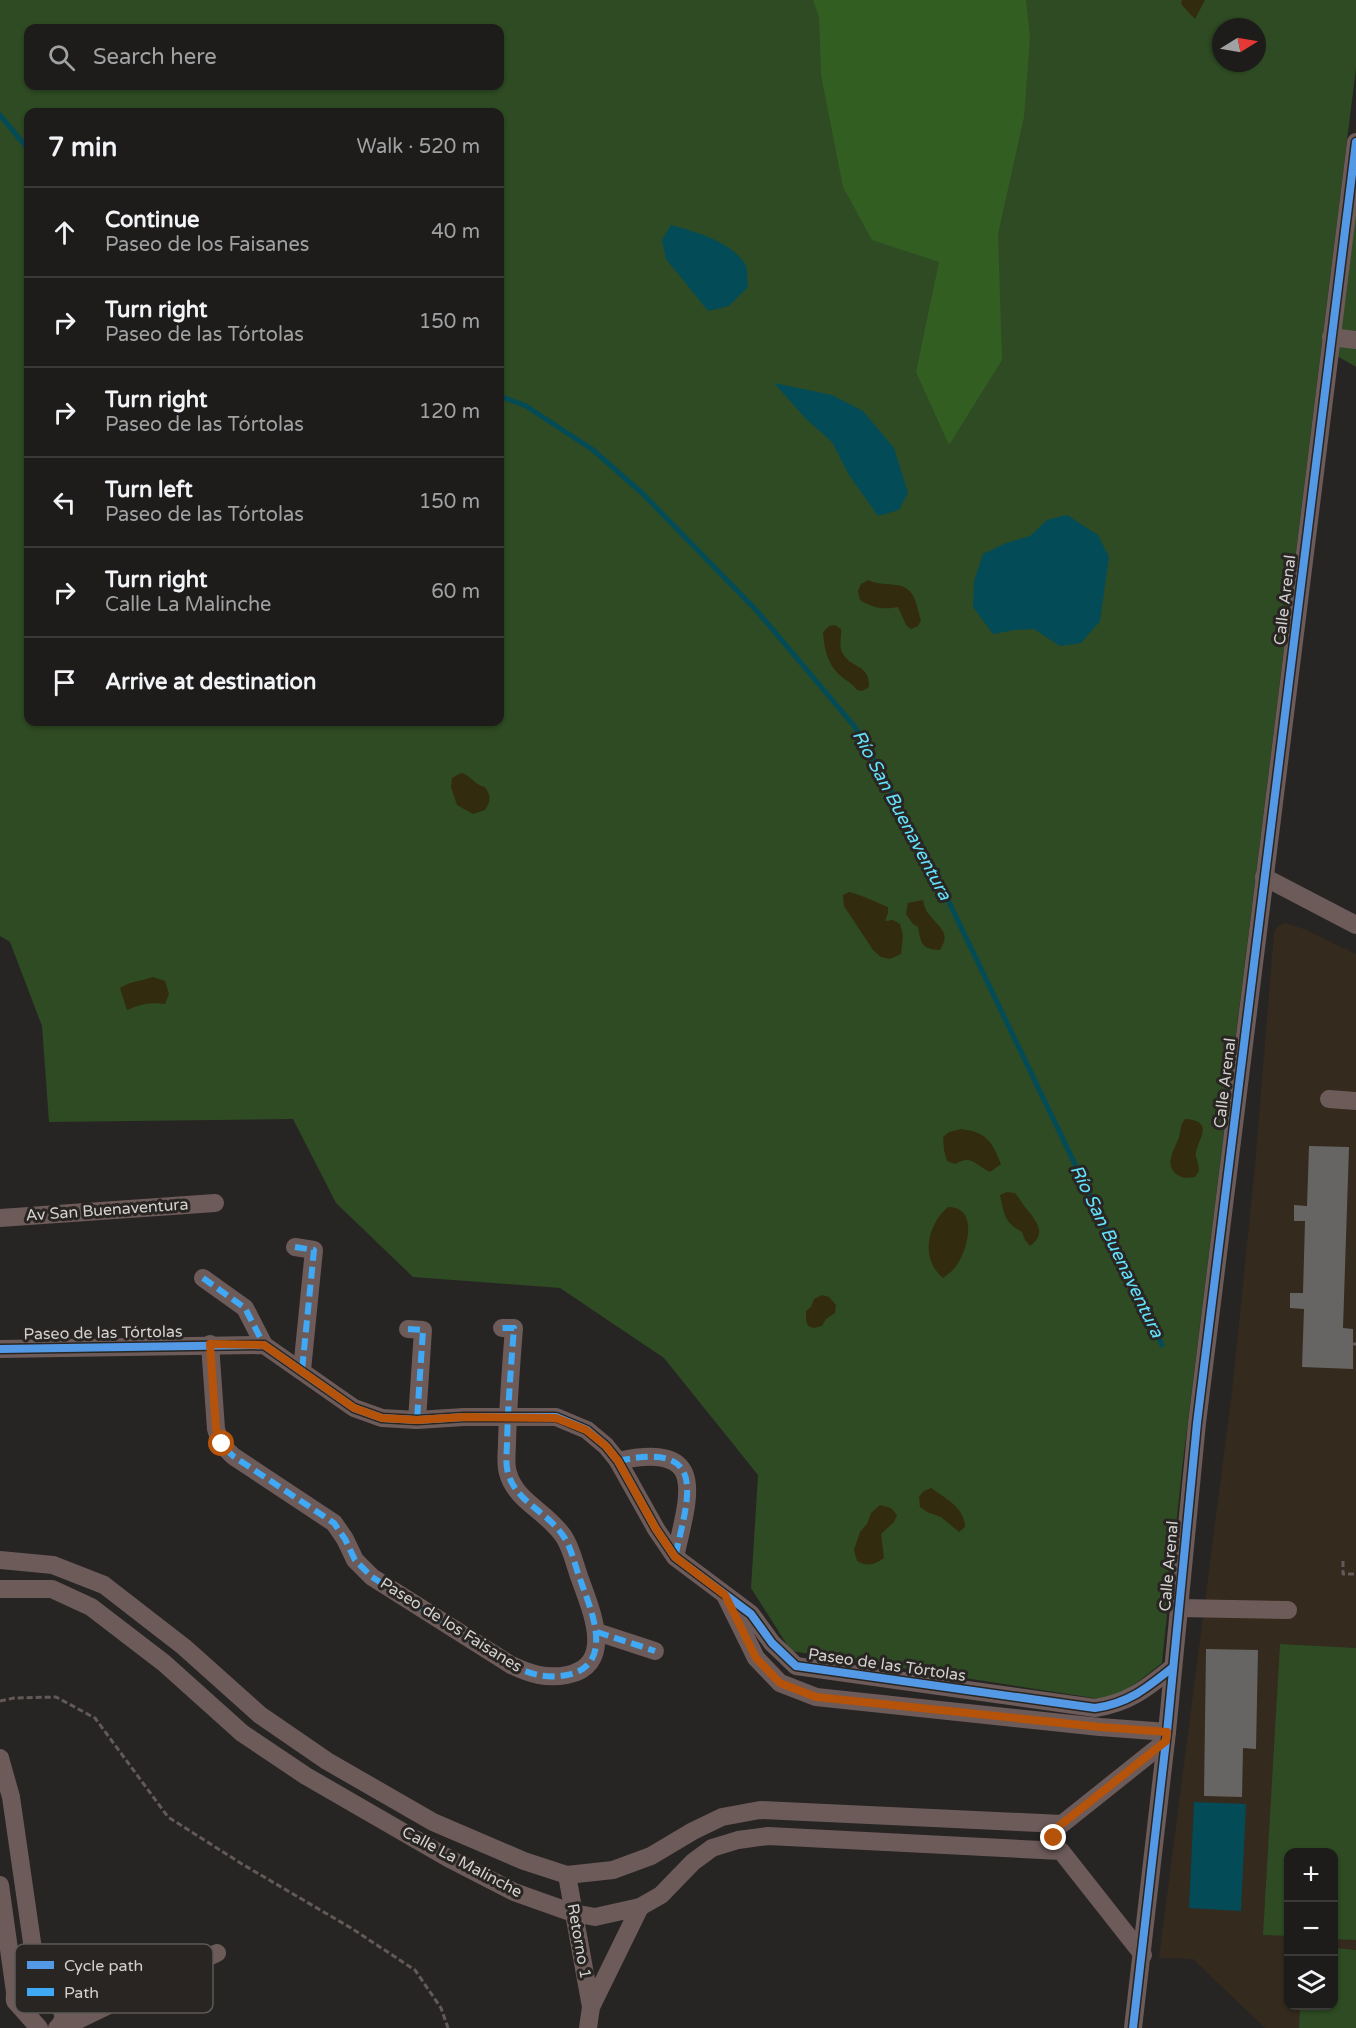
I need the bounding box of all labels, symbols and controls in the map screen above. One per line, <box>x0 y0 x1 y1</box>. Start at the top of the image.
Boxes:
north arrow <box>1212 18 1266 72</box>
search box <box>24 24 504 90</box>
icon: search <box>45 41 78 74</box>
text: Search here <box>93 44 217 70</box>
text: 7 min <box>48 132 117 163</box>
text: Walk · 520 m <box>357 135 480 159</box>
text: Continue <box>105 207 200 233</box>
icon: ahead <box>48 216 81 249</box>
text: 40 m <box>431 220 480 244</box>
text: Paseo de los Faisanes <box>105 233 309 257</box>
text: Turn right <box>105 297 207 323</box>
icon: right <box>48 306 81 339</box>
text: 150 m <box>419 310 480 334</box>
text: Paseo de las Tórtolas <box>105 323 304 347</box>
text: Turn right <box>105 387 207 413</box>
icon: right <box>48 396 81 429</box>
text: 120 m <box>419 400 480 424</box>
text: Paseo de las Tórtolas <box>105 413 304 437</box>
text: Turn left <box>105 477 193 503</box>
icon: left <box>48 486 81 519</box>
text: 150 m <box>419 490 480 514</box>
text: Paseo de las Tórtolas <box>105 503 304 527</box>
street label: Calle Arenal <box>1270 554 1300 646</box>
text: Turn right <box>105 567 207 593</box>
icon: right <box>48 576 81 609</box>
text: 60 m <box>431 580 480 604</box>
text: Calle La Malinche <box>105 593 271 617</box>
icon: arrive <box>48 666 81 699</box>
text: Arrive at destination <box>105 669 316 695</box>
water label: Río San Buenaventura <box>848 726 957 905</box>
street label: Calle Arenal <box>1210 1037 1240 1129</box>
water label: Río San Buenaventura <box>1066 1161 1169 1342</box>
street label: Av San Buenaventura <box>25 1194 189 1226</box>
street label: Paseo de las Tórtolas <box>23 1322 183 1344</box>
route start <box>208 1430 234 1456</box>
street label: Calle Arenal <box>1155 1520 1183 1612</box>
street label: Paseo de los Faisanes <box>376 1573 526 1677</box>
street label: Paseo de las Tórtolas <box>807 1644 967 1686</box>
street label: Calle La Malinche <box>399 1822 525 1902</box>
route end <box>1040 1824 1066 1850</box>
map controls <box>1284 1848 1338 2010</box>
button: + <box>1284 1848 1338 1902</box>
street label: Retorno 1 <box>563 1902 595 1980</box>
button: − <box>1284 1902 1338 1956</box>
legend <box>15 1944 213 2013</box>
text: Cycle path <box>64 1956 143 1976</box>
button: layers <box>1284 1956 1338 2010</box>
text: Path <box>64 1983 99 2003</box>

